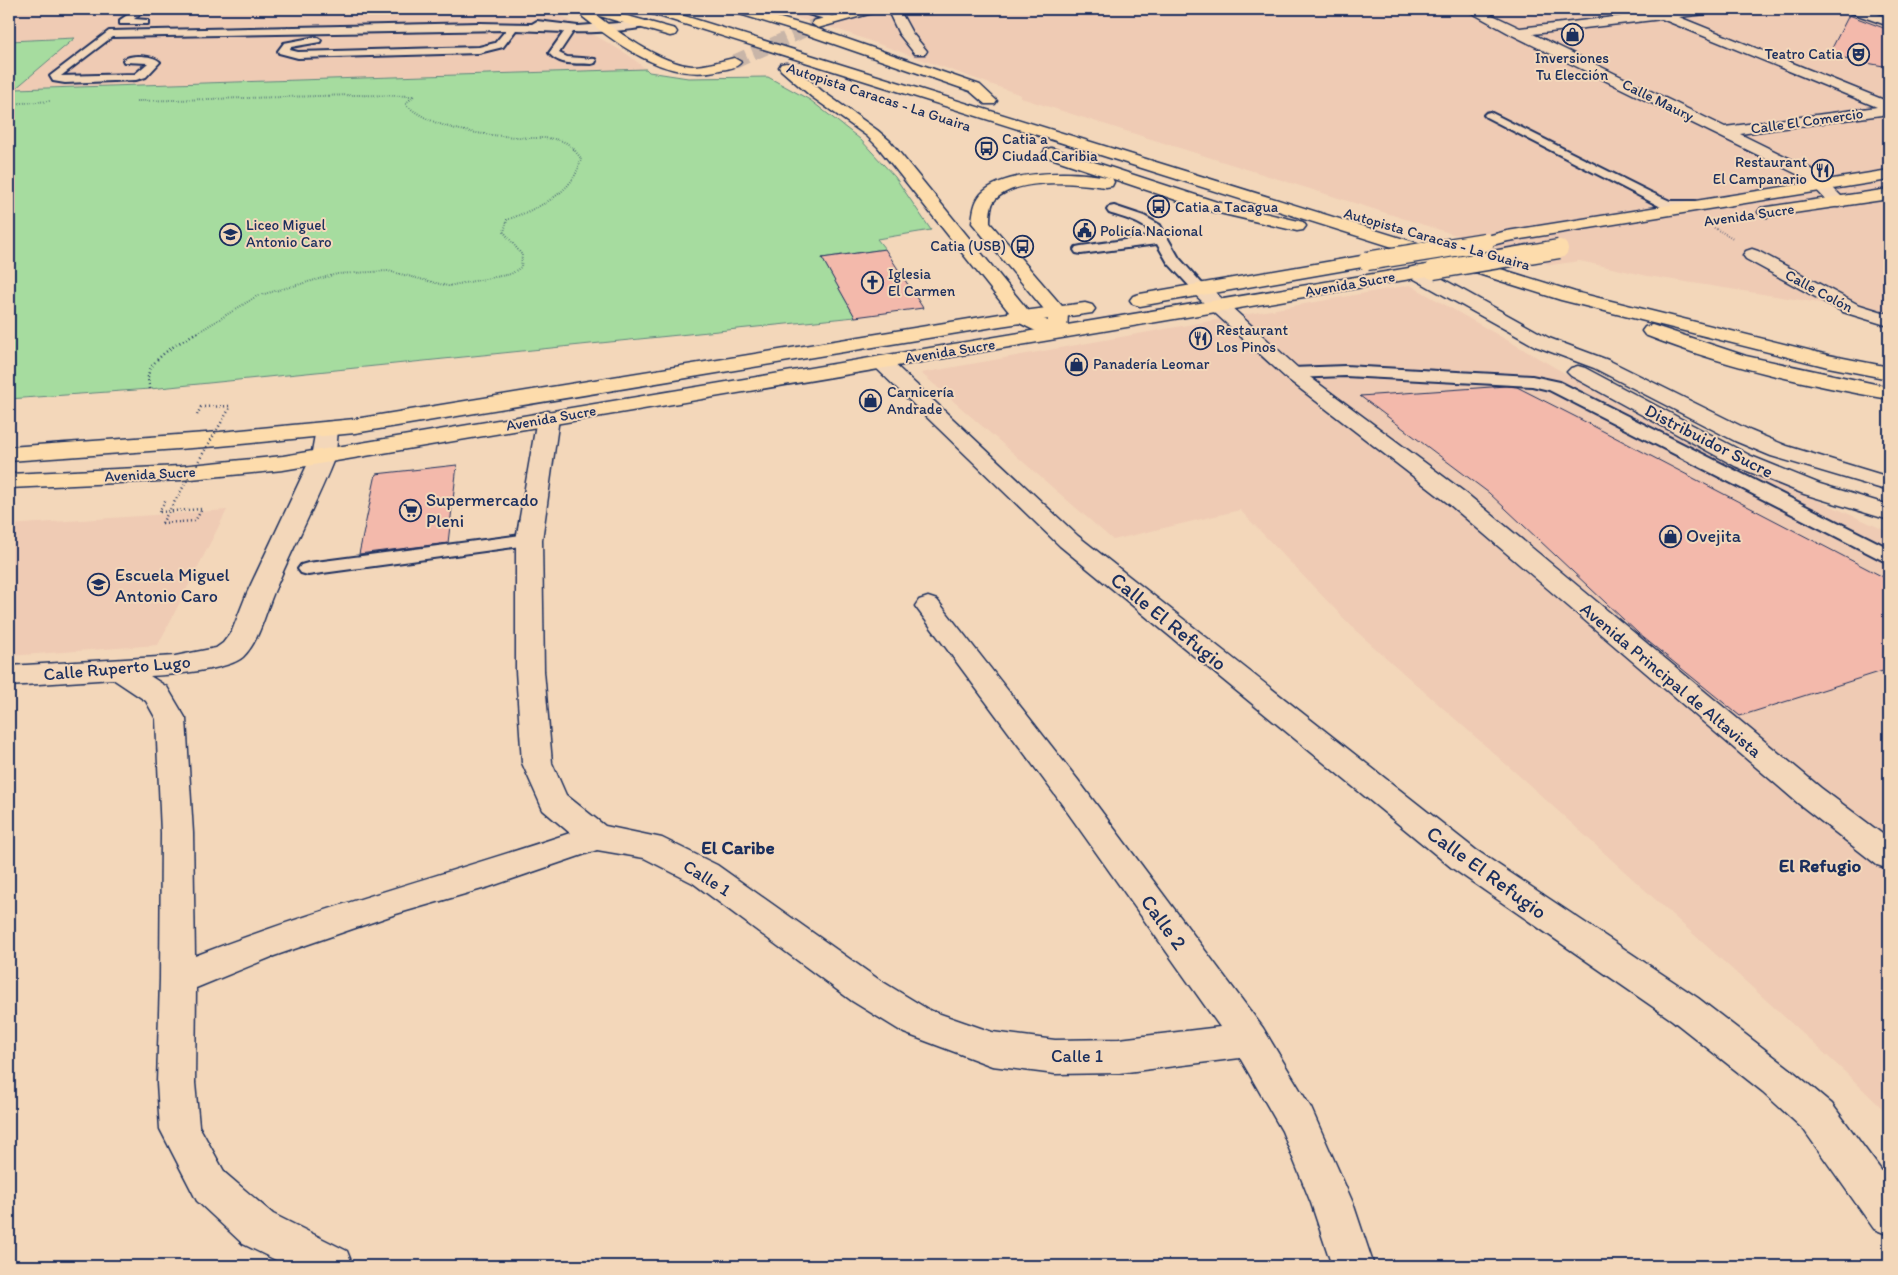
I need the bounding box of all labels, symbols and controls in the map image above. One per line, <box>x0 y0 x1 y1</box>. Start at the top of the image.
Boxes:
shop icon: Inversiones Tu Elección <box>1560 23 1584 47</box>
theatre icon: Teatro Catia <box>1847 42 1871 66</box>
place label: Teatro Catia <box>1765 45 1843 63</box>
place label: Inversiones Tu Elección <box>1535 49 1609 84</box>
street label: Autopista Caracas - La Guaira <box>784 59 974 135</box>
street label: Calle Maury <box>1619 75 1697 125</box>
street label: Calle El Comercio <box>1750 104 1864 138</box>
place label: Catia a Ciudad Caribia <box>1002 130 1098 165</box>
bus stop icon: Catia a Ciudad Caribia <box>974 136 998 160</box>
place label: Restaurant El Campanario <box>1713 153 1807 188</box>
restaurant icon: Restaurant El Campanario <box>1811 159 1835 183</box>
bus stop icon: Catia a Tacagua <box>1147 195 1171 219</box>
place label: Catia a Tacagua <box>1175 198 1279 216</box>
street label: Avenida Sucre <box>1703 200 1795 230</box>
street label: Autopista Caracas - La Guaira <box>1342 204 1532 274</box>
place label: Liceo Miguel Antonio Caro <box>246 216 332 251</box>
public building icon: Policía Nacional <box>1072 219 1096 243</box>
school or university icon: Liceo Miguel Antonio Caro <box>218 222 242 246</box>
place label: Policía Nacional <box>1100 222 1203 240</box>
bus stop icon: Catia (USB) <box>1010 234 1034 258</box>
place label: Catia (USB) <box>930 237 1006 255</box>
place label: Iglesia El Carmen <box>888 265 956 300</box>
street label: Calle Colón <box>1782 266 1856 317</box>
street label: Avenida Sucre <box>1304 267 1396 301</box>
church icon: Iglesia El Carmen <box>860 271 884 295</box>
place label: Restaurant Los Pinos <box>1216 321 1288 356</box>
restaurant icon: Restaurant Los Pinos <box>1188 327 1212 351</box>
street label: Avenida Sucre <box>904 335 996 367</box>
shop icon: Panadería Leomar <box>1065 352 1089 376</box>
place label: Panadería Leomar <box>1093 355 1210 373</box>
place label: Carnicería Andrade <box>887 383 954 418</box>
shop icon: Carnicería Andrade <box>859 389 883 413</box>
street label: Distribuidor Sucre <box>1641 399 1777 483</box>
street label: Avenida Sucre <box>505 401 597 435</box>
street label: Avenida Sucre <box>104 463 196 485</box>
place label: Supermercado Pleni <box>426 489 538 532</box>
supermarket icon: Supermercado Pleni <box>398 498 422 522</box>
shop icon: Ovejita <box>1658 524 1682 548</box>
place label: Ovejita <box>1686 525 1742 547</box>
place label: Escuela Miguel Antonio Caro <box>115 564 230 607</box>
street label: Calle El Refugio <box>1106 566 1232 676</box>
school or university icon: Escuela Miguel Antonio Caro <box>87 573 111 597</box>
street label: Avenida Principal de Altavista <box>1576 598 1767 763</box>
street label: Calle Ruperto Lugo <box>43 651 191 685</box>
street label: Calle El Refugio <box>1422 820 1552 924</box>
district label: El Caribe <box>701 836 775 859</box>
district label: El Refugio <box>1779 854 1861 877</box>
street label: Calle 1 <box>679 855 735 901</box>
street label: Calle 2 <box>1136 890 1192 954</box>
street label: Calle 1 <box>1051 1045 1103 1067</box>

